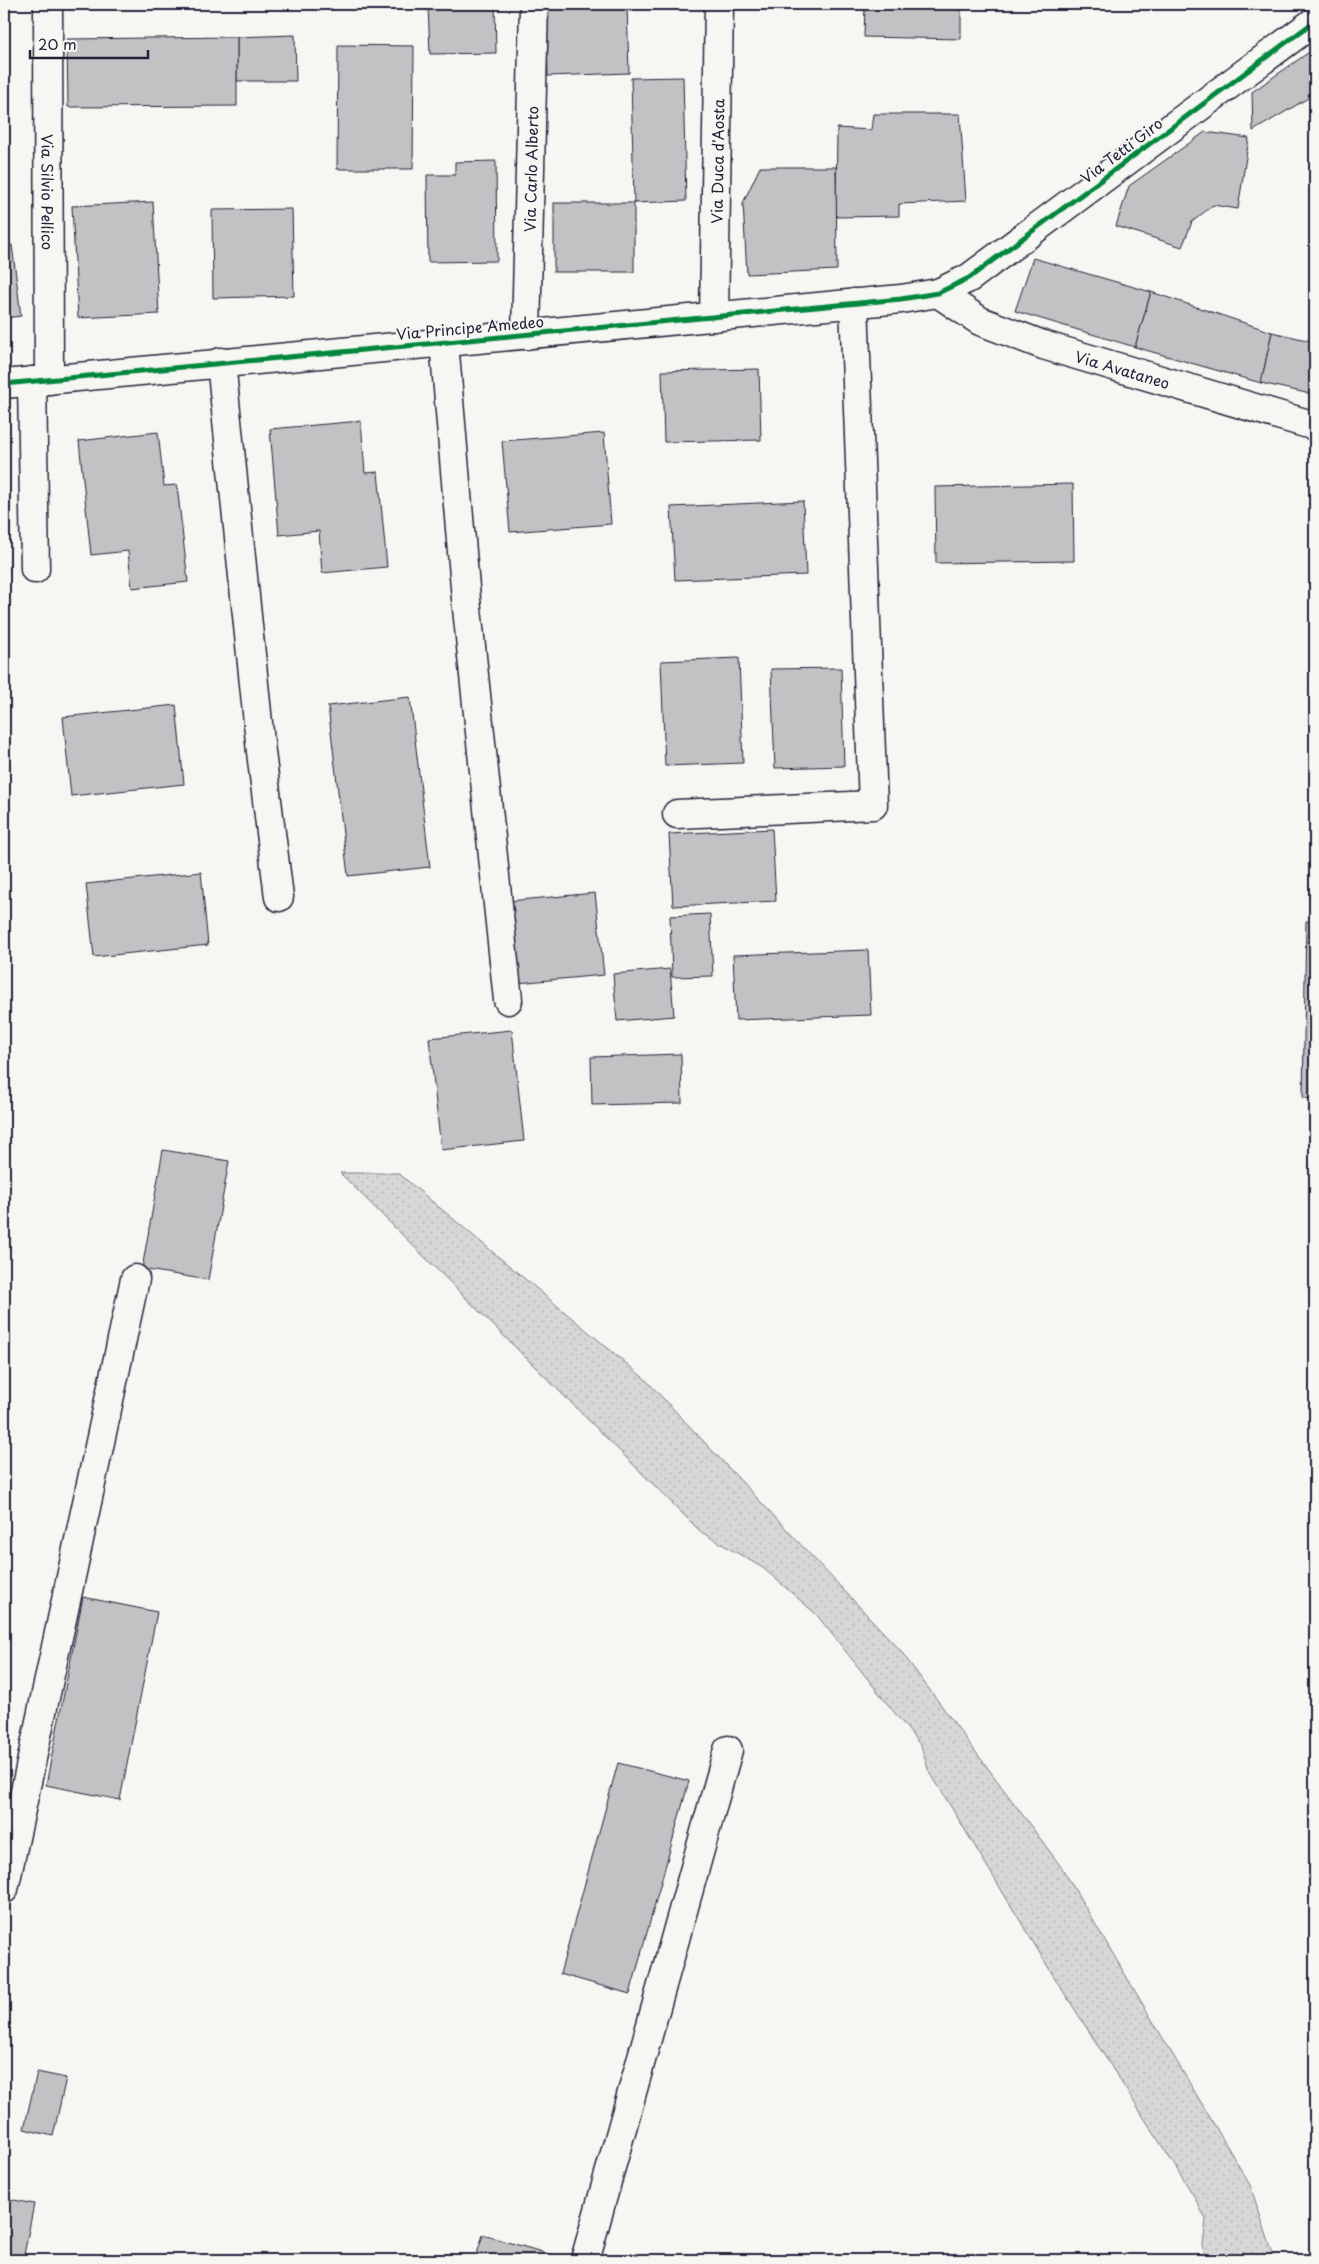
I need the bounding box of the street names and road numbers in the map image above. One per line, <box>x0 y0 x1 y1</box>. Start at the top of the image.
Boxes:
street label: Via Duca d'Aosta <box>704 98 729 224</box>
street label: Via Carlo Alberto <box>517 106 543 232</box>
street label: Via Tetti Giro <box>1075 111 1167 189</box>
street label: Via Silvio Pellico <box>37 134 60 250</box>
street label: Via Principe Amedeo <box>395 309 545 345</box>
street label: Via Avataneo <box>1073 344 1173 394</box>

